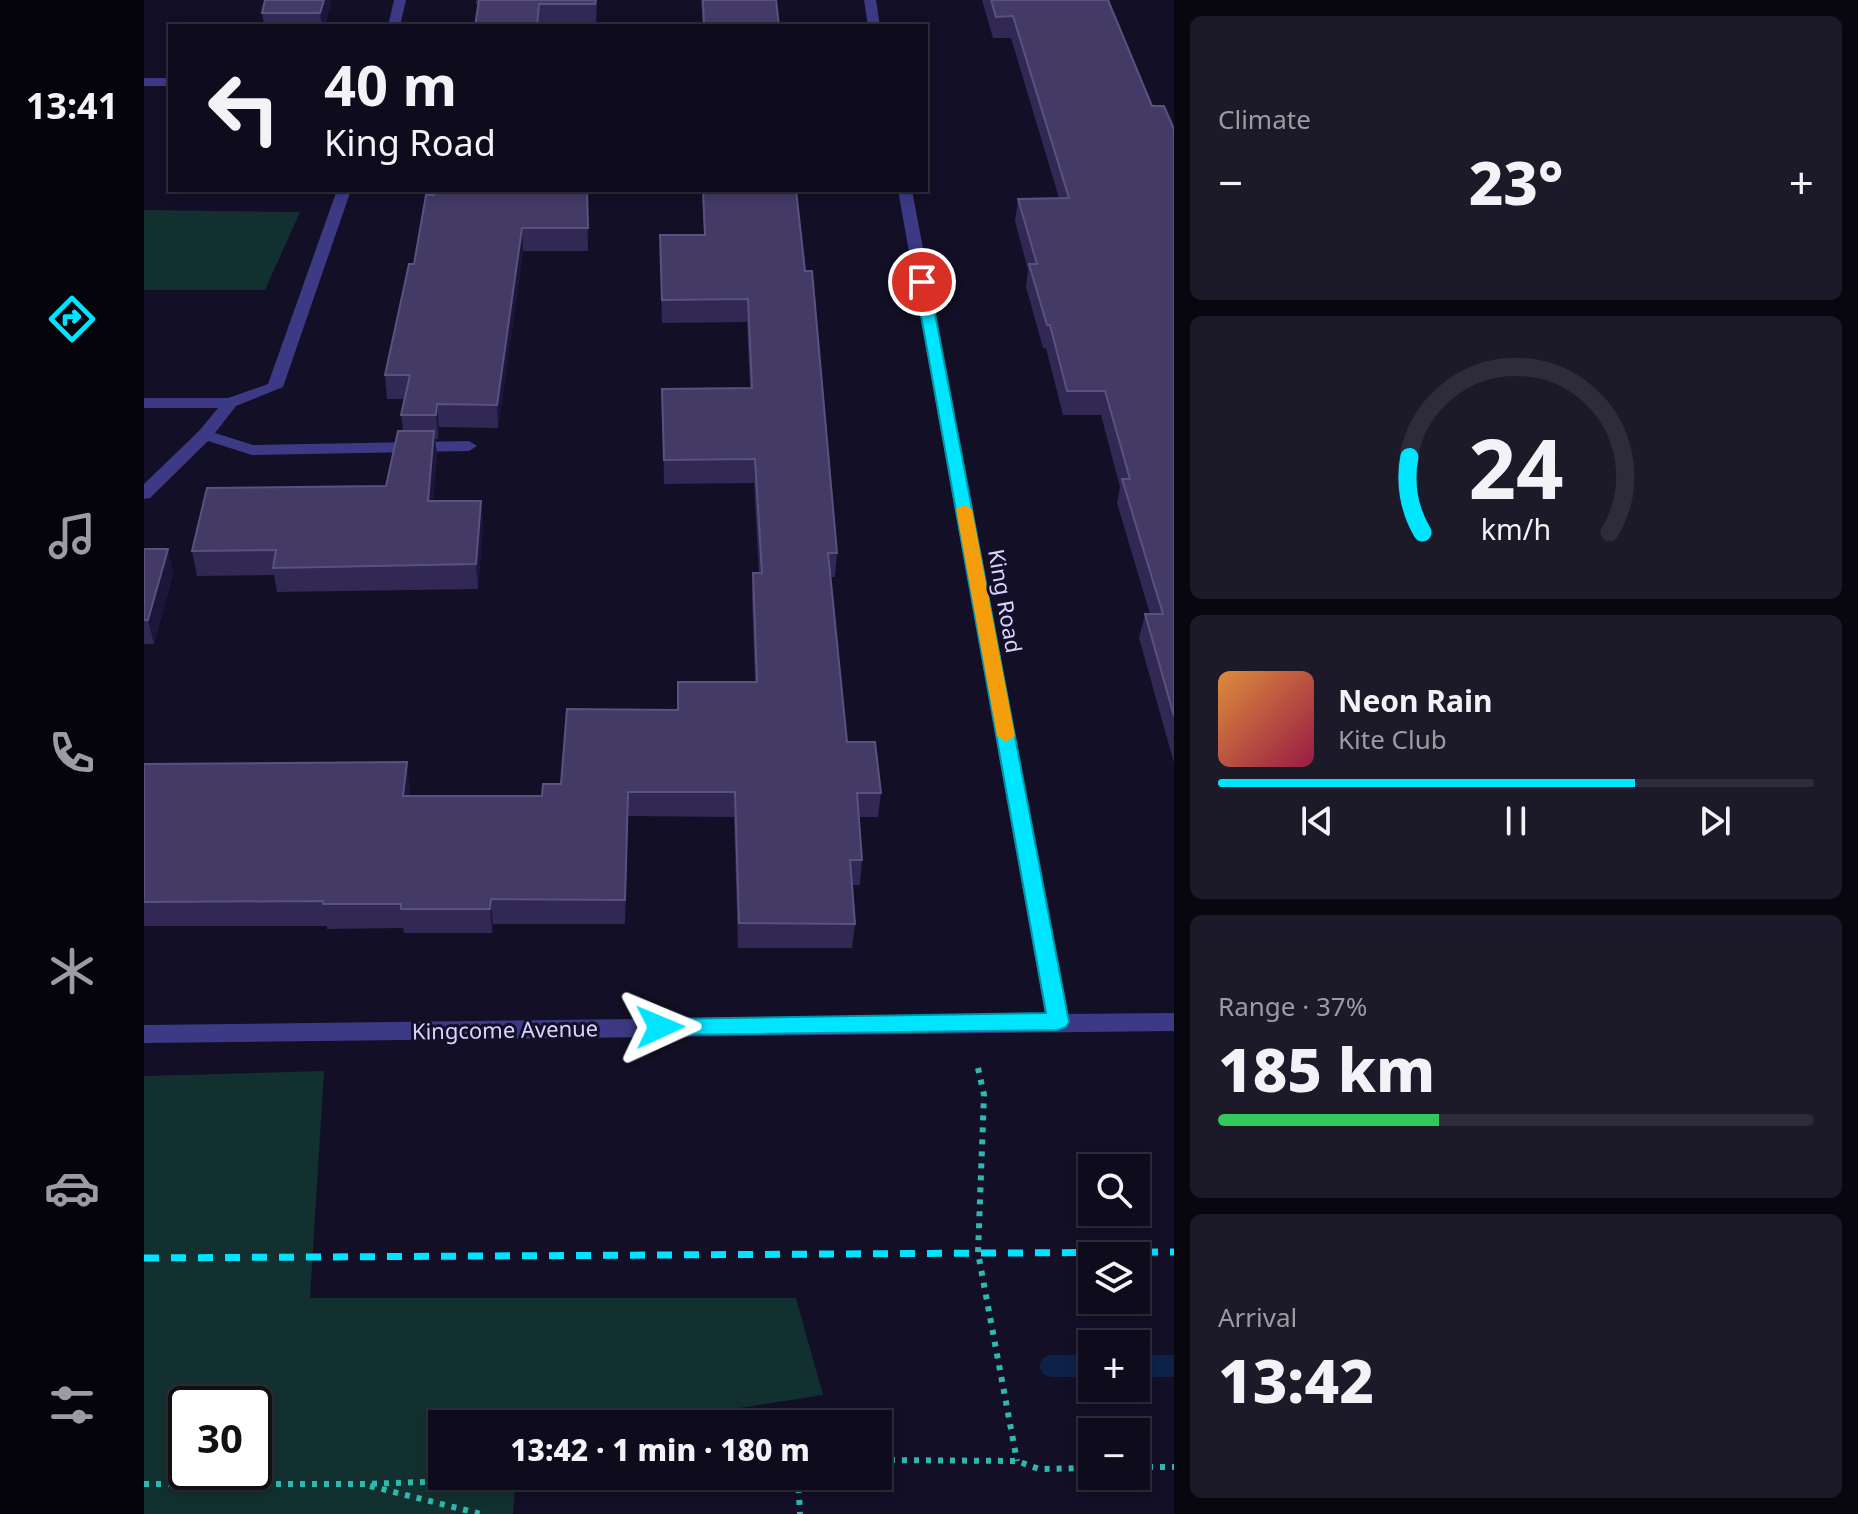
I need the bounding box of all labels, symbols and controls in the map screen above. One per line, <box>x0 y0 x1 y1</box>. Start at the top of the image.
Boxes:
text: 40 m <box>324 46 457 122</box>
icon: left <box>192 56 296 160</box>
text: 13:41 <box>26 81 118 130</box>
text: Climate <box>1218 101 1311 137</box>
text: King Road <box>324 118 496 167</box>
text: 23° <box>1469 141 1563 223</box>
text: − <box>1218 152 1243 212</box>
text: + <box>1789 152 1814 212</box>
pin <box>888 248 956 316</box>
icon: arrive <box>900 260 944 304</box>
icon: directions <box>44 291 100 347</box>
text: 24 <box>1468 410 1564 523</box>
icon: music <box>44 508 100 564</box>
text: km/h <box>1481 510 1551 549</box>
street label: King Road <box>982 547 1030 655</box>
text: Neon Rain <box>1338 680 1492 721</box>
text: Kite Club <box>1338 721 1447 757</box>
icon: phone <box>44 725 100 781</box>
icon: previous <box>1295 799 1339 843</box>
icon: pause <box>1494 799 1538 843</box>
icon: next <box>1693 799 1737 843</box>
icon: climate <box>44 943 100 999</box>
position arrow <box>618 985 702 1069</box>
text: Range · 37% <box>1218 988 1367 1024</box>
street label: Kingcome Avenue <box>412 1012 598 1046</box>
text: 185 km <box>1218 1028 1435 1110</box>
map controls <box>1078 1154 1150 1490</box>
button: search <box>1078 1154 1150 1226</box>
icon: car <box>44 1160 100 1216</box>
button: layers <box>1078 1242 1150 1314</box>
text: Arrival <box>1218 1299 1297 1335</box>
button: + <box>1078 1330 1150 1402</box>
text: 13:42 <box>1218 1339 1374 1421</box>
icon: filters <box>44 1377 100 1433</box>
speed limit sign: 30 <box>168 1386 272 1490</box>
button: − <box>1078 1418 1150 1490</box>
text: 13:42 · 1 min · 180 m <box>510 1429 810 1470</box>

